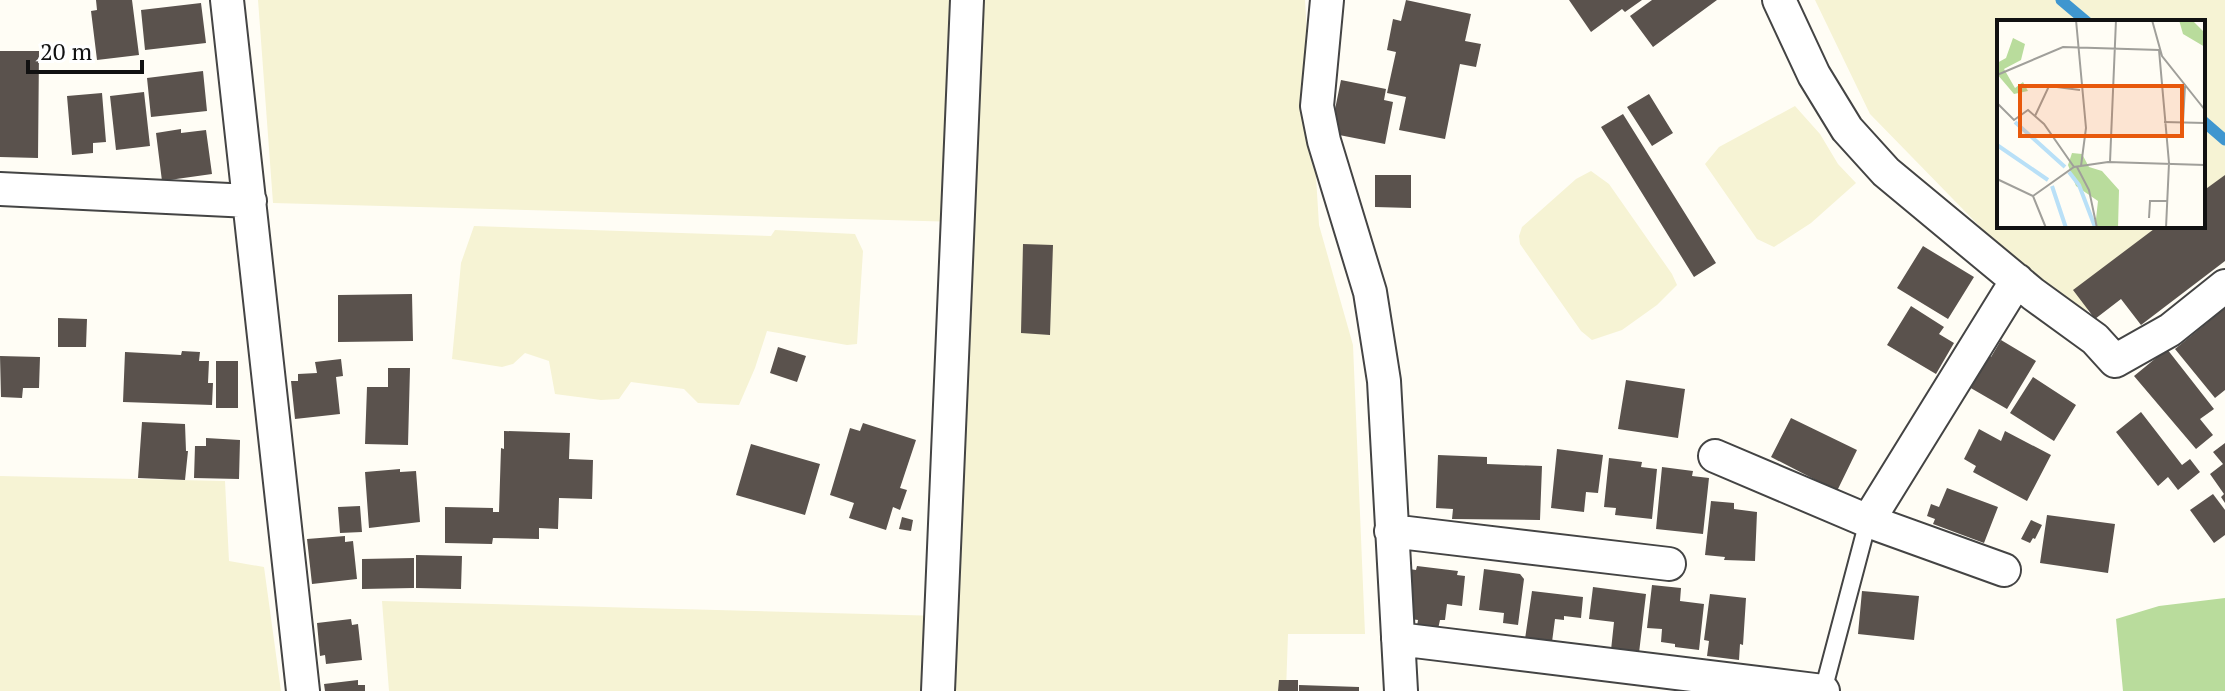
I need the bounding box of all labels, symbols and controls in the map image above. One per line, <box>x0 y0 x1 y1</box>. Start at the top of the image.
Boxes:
inset map <box>1997 20 2205 228</box>
scale bar <box>28 24 142 74</box>
text: 20 m <box>40 35 92 67</box>

